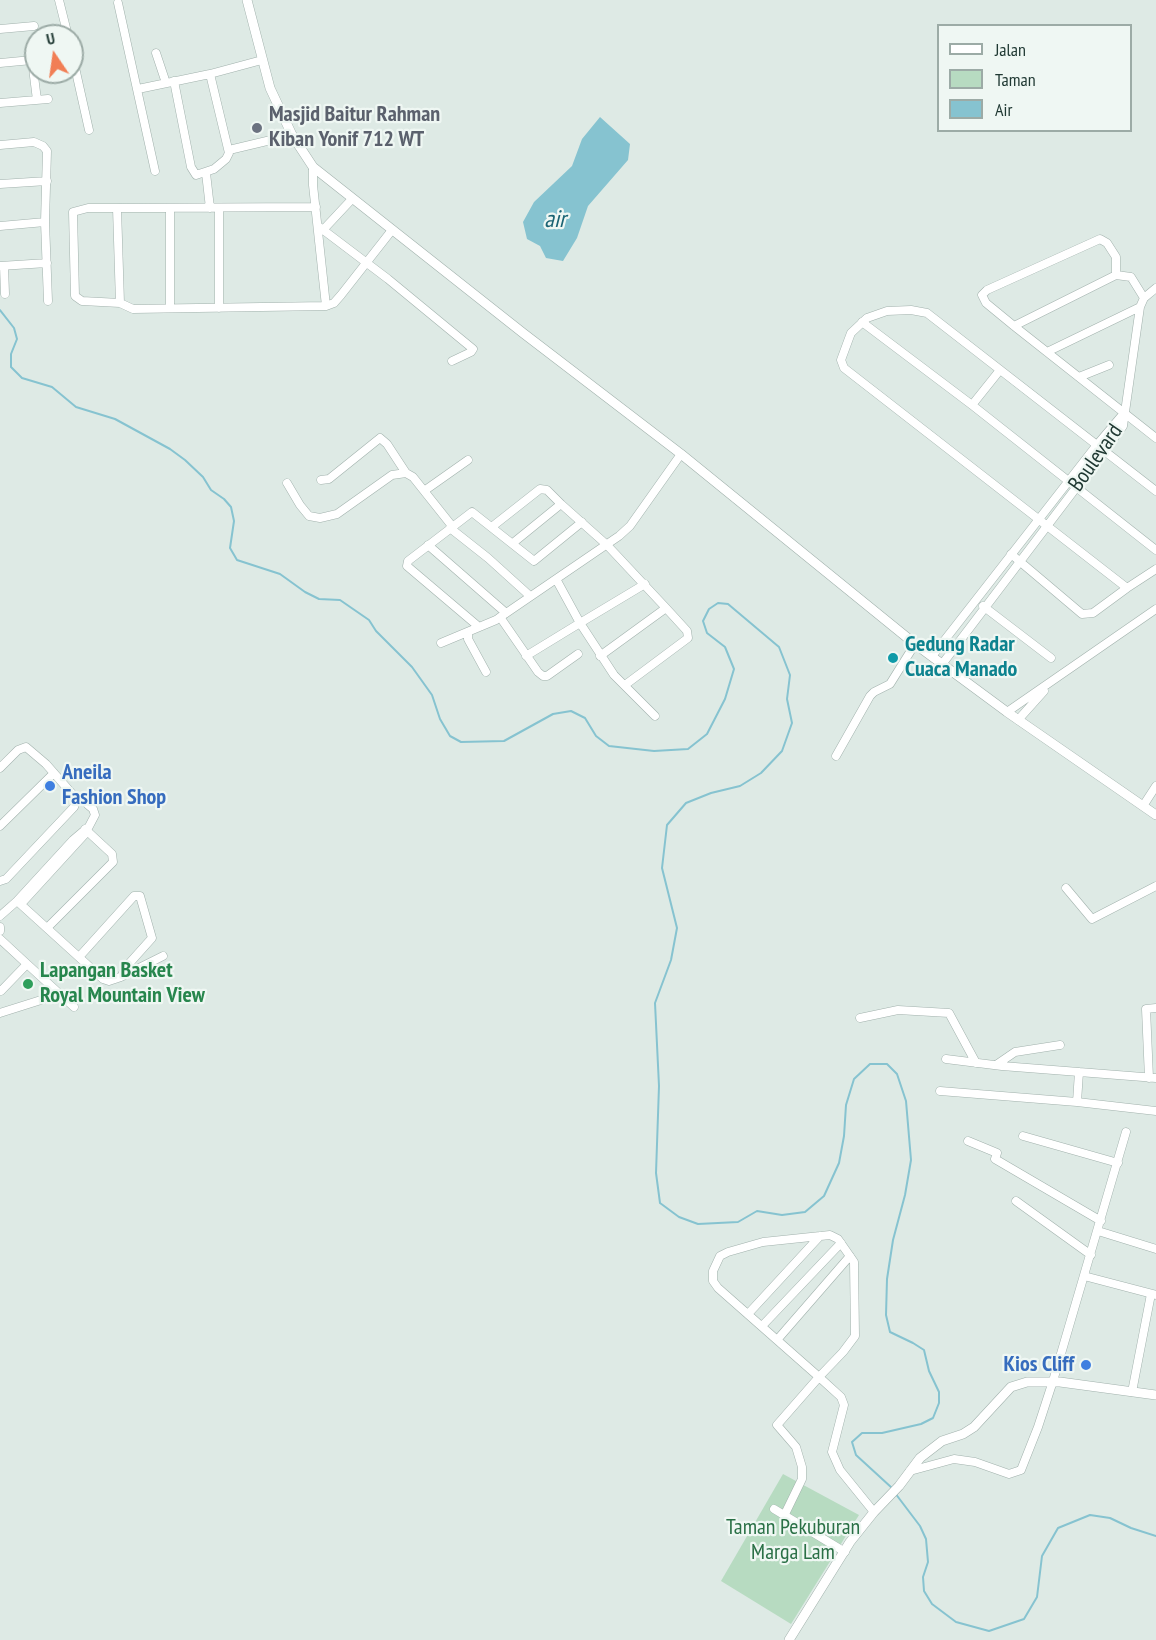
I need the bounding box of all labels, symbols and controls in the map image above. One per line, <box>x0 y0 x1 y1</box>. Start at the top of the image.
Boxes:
north arrow <box>24 24 84 84</box>
legend <box>937 24 1132 132</box>
text: U <box>44 28 57 49</box>
text: Jalan <box>995 38 1026 61</box>
text: Taman <box>995 68 1036 91</box>
text: Air <box>995 98 1012 121</box>
place label: Masjid Baitur Rahman Kiban Yonif 712 WT <box>269 102 440 154</box>
marker: Masjid Baitur Rahman Kiban Yonif 712 WT <box>250 121 264 135</box>
water label: air <box>544 206 566 234</box>
street label: Boulevard <box>1063 419 1129 497</box>
place label: Gedung Radar Cuaca Manado <box>905 632 1017 684</box>
marker: Gedung Radar Cuaca Manado <box>886 651 900 665</box>
place label: Aneila Fashion Shop <box>62 760 166 812</box>
marker: Aneila Fashion Shop <box>43 779 57 793</box>
place label: Lapangan Basket Royal Mountain View <box>40 958 205 1010</box>
marker: Lapangan Basket Royal Mountain View <box>21 977 35 991</box>
place label: Kios Cliff <box>1004 1352 1074 1378</box>
marker: Kios Cliff <box>1079 1358 1093 1372</box>
park label: Taman Pekuburan Marga Lam <box>726 1515 860 1566</box>

